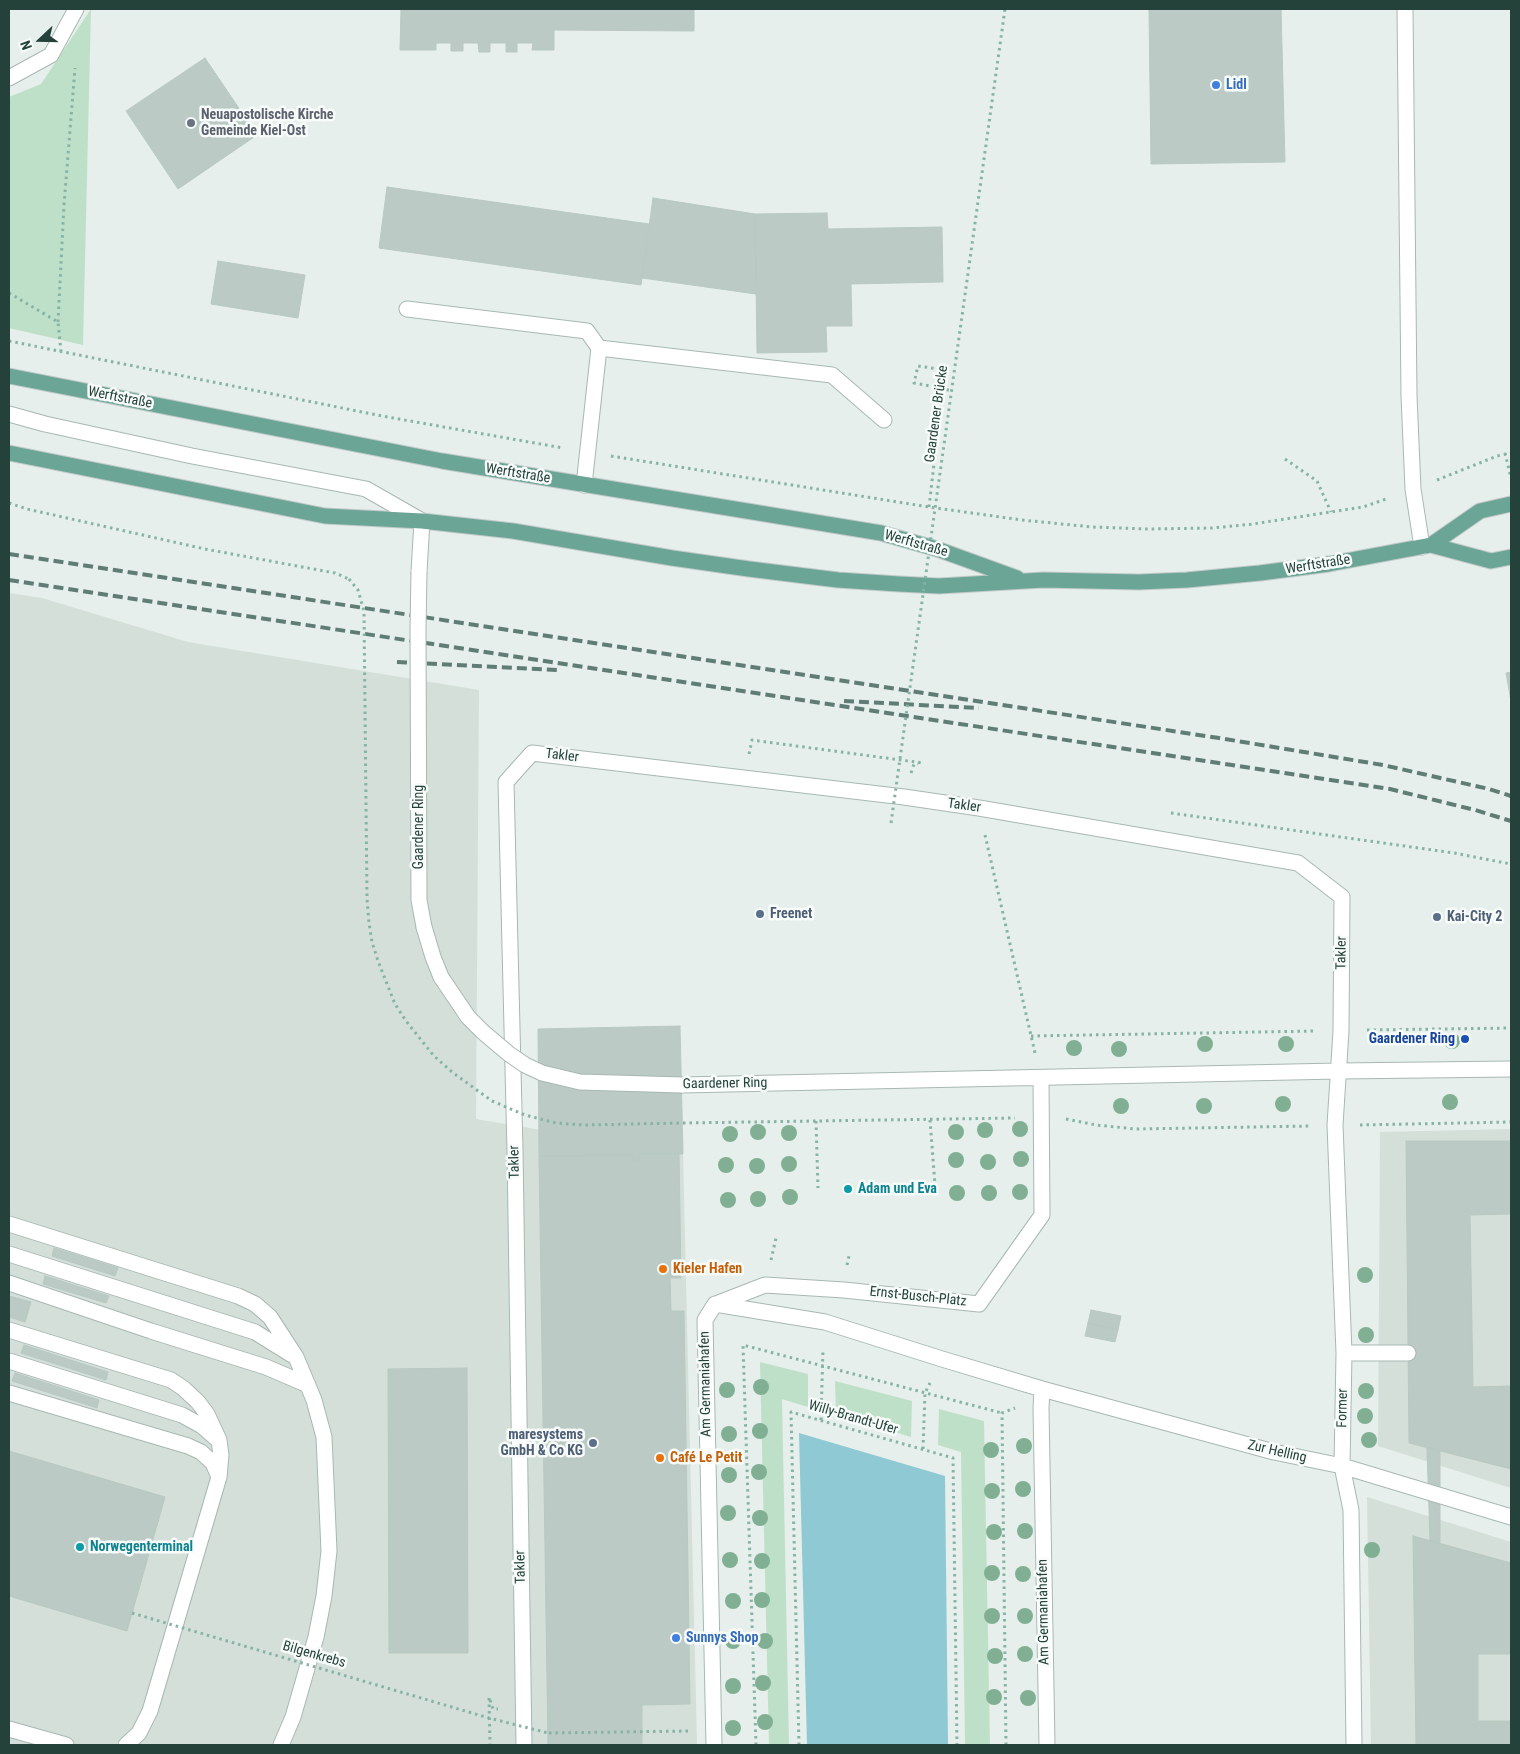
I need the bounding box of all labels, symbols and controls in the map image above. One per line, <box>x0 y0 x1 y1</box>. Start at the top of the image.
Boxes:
north arrow <box>15 15 65 65</box>
text: N <box>17 39 35 52</box>
place label: Lidl <box>1226 77 1247 93</box>
marker: Lidl <box>1210 79 1222 91</box>
place label: Neuapostolische Kirche Gemeinde Kiel-Ost <box>201 107 334 140</box>
marker: Neuapostolische Kirche Gemeinde Kiel-Ost <box>185 117 197 129</box>
street label: Gaardener Brücke <box>922 364 952 464</box>
street label: Werftstraße <box>86 384 154 412</box>
street label: Werftstraße <box>485 461 551 487</box>
street label: Werftstraße <box>882 527 950 561</box>
street label: Werftstraße <box>1285 552 1351 578</box>
street label: Takler <box>544 746 580 766</box>
street label: Gaardener Ring <box>411 785 427 869</box>
street label: Takler <box>946 795 982 817</box>
place label: Freenet <box>770 906 812 922</box>
marker: Freenet <box>754 908 766 920</box>
place label: Kai-City 2 <box>1447 909 1502 925</box>
marker: Kai-City 2 <box>1431 911 1443 923</box>
street label: Takler <box>1333 936 1351 970</box>
place label: Gaardener Ring <box>1369 1031 1455 1047</box>
marker: Gaardener Ring <box>1459 1033 1471 1045</box>
street label: Gaardener Ring <box>683 1075 767 1093</box>
street label: Takler <box>506 1145 524 1179</box>
place label: Adam und Eva <box>858 1181 937 1197</box>
marker: Adam und Eva <box>842 1183 854 1195</box>
place label: Kieler Hafen <box>673 1261 742 1277</box>
marker: Kieler Hafen <box>657 1263 669 1275</box>
street label: Ernst-Busch-Platz <box>869 1284 967 1310</box>
street label: Am Germaniahafen <box>697 1331 715 1437</box>
street label: Former <box>1334 1388 1352 1428</box>
street label: Willy-Brandt-Ufer <box>806 1397 900 1439</box>
place label: maresystems GmbH & Co KG <box>500 1427 583 1460</box>
marker: maresystems GmbH & Co KG <box>587 1437 599 1449</box>
street label: Zur Helling <box>1246 1437 1308 1467</box>
place label: Café Le Petit <box>670 1450 742 1466</box>
marker: Café Le Petit <box>654 1452 666 1464</box>
place label: Norwegenterminal <box>90 1539 193 1555</box>
marker: Norwegenterminal <box>74 1541 86 1553</box>
street label: Takler <box>512 1550 530 1584</box>
street label: Am Germaniahafen <box>1035 1559 1053 1665</box>
place label: Sunnys Shop <box>686 1630 758 1646</box>
marker: Sunnys Shop <box>670 1632 682 1644</box>
street label: Bilgenkrebs <box>281 1638 347 1672</box>

